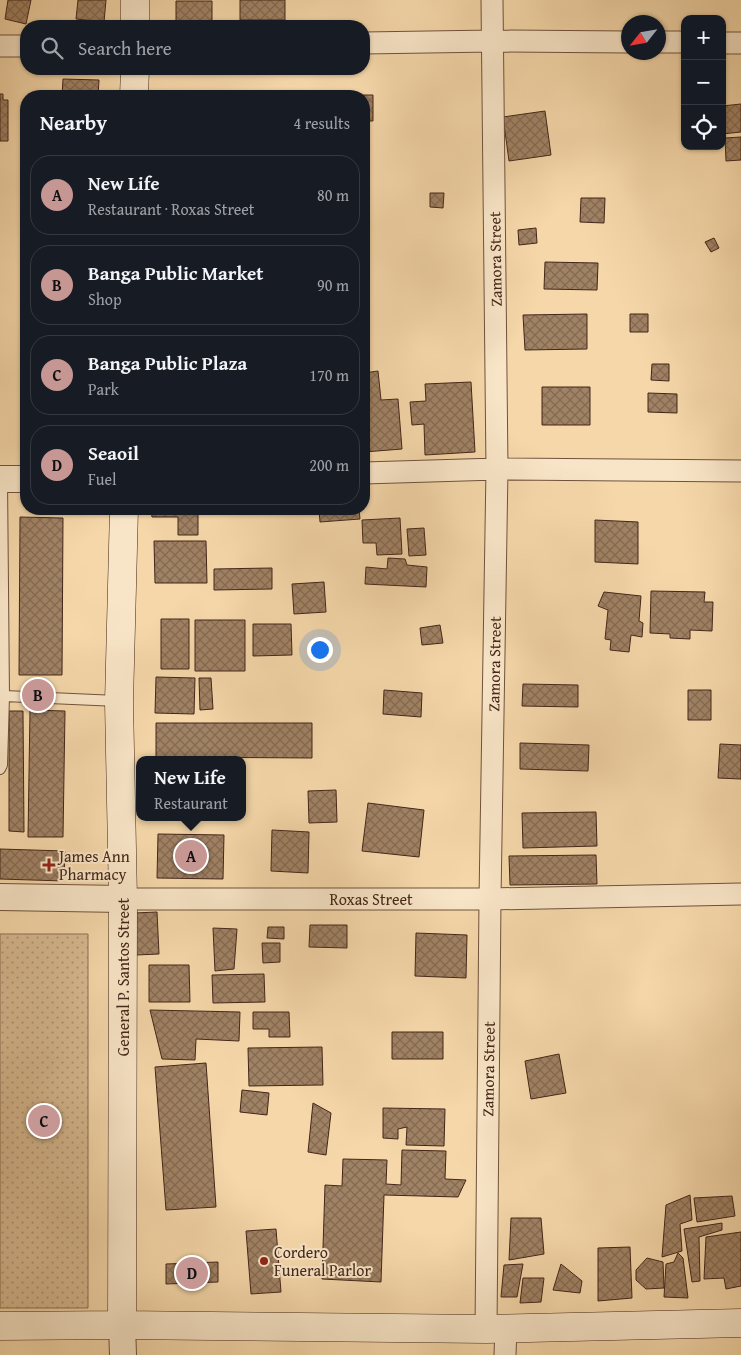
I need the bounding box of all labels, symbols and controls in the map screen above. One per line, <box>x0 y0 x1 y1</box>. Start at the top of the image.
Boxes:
north arrow <box>621 15 666 60</box>
map controls <box>681 15 726 150</box>
button: + <box>681 15 726 60</box>
search box <box>20 20 370 75</box>
icon: search <box>38 34 66 62</box>
text: Search here <box>78 34 172 62</box>
button: − <box>681 60 726 105</box>
button: locate <box>681 105 726 150</box>
text: Nearby <box>40 107 107 138</box>
text: 4 results <box>293 111 350 135</box>
text: New Life <box>88 169 160 197</box>
text: A <box>52 183 62 207</box>
text: 80 m <box>317 183 349 207</box>
text: Restaurant · Roxas Street <box>88 197 254 221</box>
street label: Zamora Street <box>482 211 508 307</box>
text: Banga Public Market <box>88 259 263 287</box>
text: B <box>52 273 62 297</box>
text: 90 m <box>317 273 349 297</box>
text: Shop <box>88 287 122 311</box>
text: Banga Public Plaza <box>88 349 247 377</box>
text: C <box>52 363 62 387</box>
text: 170 m <box>309 363 349 387</box>
text: Park <box>88 377 119 401</box>
text: Seaoil <box>88 439 139 467</box>
text: D <box>52 453 62 477</box>
text: 200 m <box>309 453 349 477</box>
text: Fuel <box>88 467 116 491</box>
street label: Zamora Street <box>481 616 507 712</box>
your location <box>307 637 333 663</box>
pin: B <box>22 676 54 714</box>
popup <box>136 756 246 821</box>
text: New Life <box>154 763 226 791</box>
text: Restaurant <box>154 791 228 815</box>
pin: A <box>175 837 207 875</box>
place label: James Ann Pharmacy <box>57 844 130 886</box>
marker: James Ann Pharmacy <box>43 859 55 871</box>
street label: Roxas Street <box>329 887 413 911</box>
street label: General P. Santos Street <box>111 897 135 1056</box>
street label: Zamora Street <box>475 1021 501 1117</box>
pin: C <box>28 1102 60 1140</box>
place label: Cordero Funeral Parlor <box>274 1240 371 1282</box>
pin: D <box>176 1254 208 1292</box>
marker: Cordero Funeral Parlor <box>258 1255 270 1267</box>

